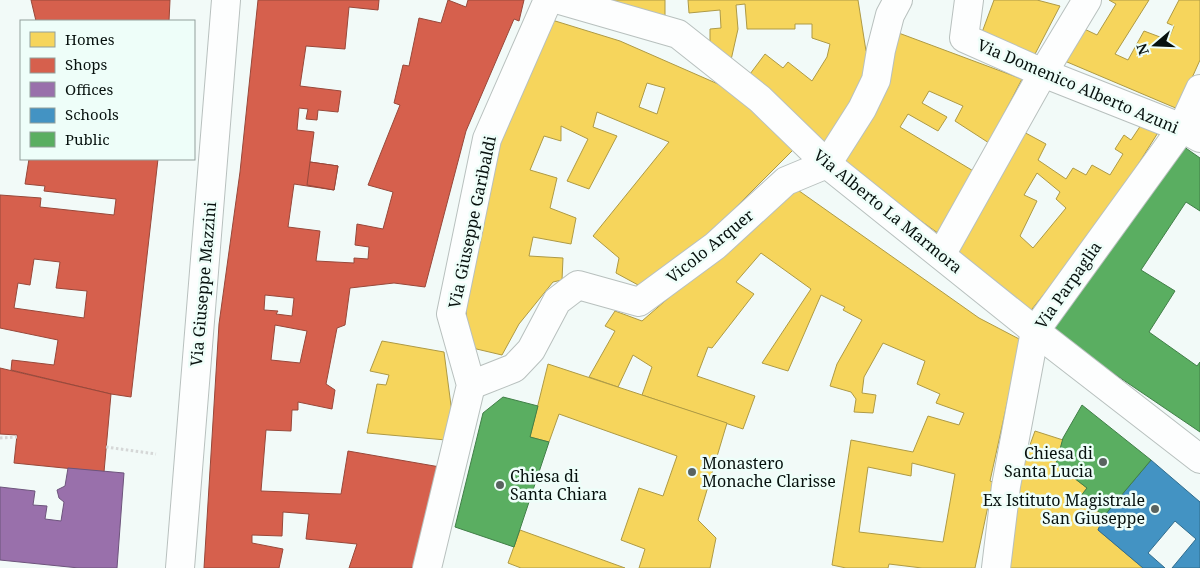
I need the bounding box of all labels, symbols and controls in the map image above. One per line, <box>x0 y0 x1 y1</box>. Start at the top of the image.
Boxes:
legend <box>20 20 195 160</box>
north arrow <box>1130 20 1180 70</box>
text: Homes <box>65 29 115 49</box>
street label: Via Domenico Alberto Azuni <box>974 34 1182 138</box>
text: N <box>1131 41 1153 58</box>
text: Shops <box>65 54 108 74</box>
text: Offices <box>65 79 114 99</box>
text: Schools <box>65 104 119 124</box>
text: Public <box>65 129 110 149</box>
street label: Via Giuseppe Garibaldi <box>443 134 501 310</box>
street label: Via Alberto La Marmora <box>809 144 967 278</box>
street label: Via Giuseppe Mazzini <box>185 201 221 367</box>
street label: Vicolo Arquer <box>662 204 759 288</box>
street label: Via Parpaglia <box>1030 237 1106 333</box>
place label: Chiesa di Santa Lucia <box>1004 442 1093 482</box>
place label: Monastero Monache Clarisse <box>702 452 836 492</box>
marker: Chiesa di Santa Lucia <box>1097 456 1109 468</box>
place label: Chiesa di Santa Chiara <box>510 465 607 505</box>
marker: Monastero Monache Clarisse <box>686 466 698 478</box>
marker: Chiesa di Santa Chiara <box>494 479 506 491</box>
place label: Ex Istituto Magistrale San Giuseppe <box>983 489 1145 529</box>
marker: Ex Istituto Magistrale San Giuseppe <box>1149 503 1161 515</box>

